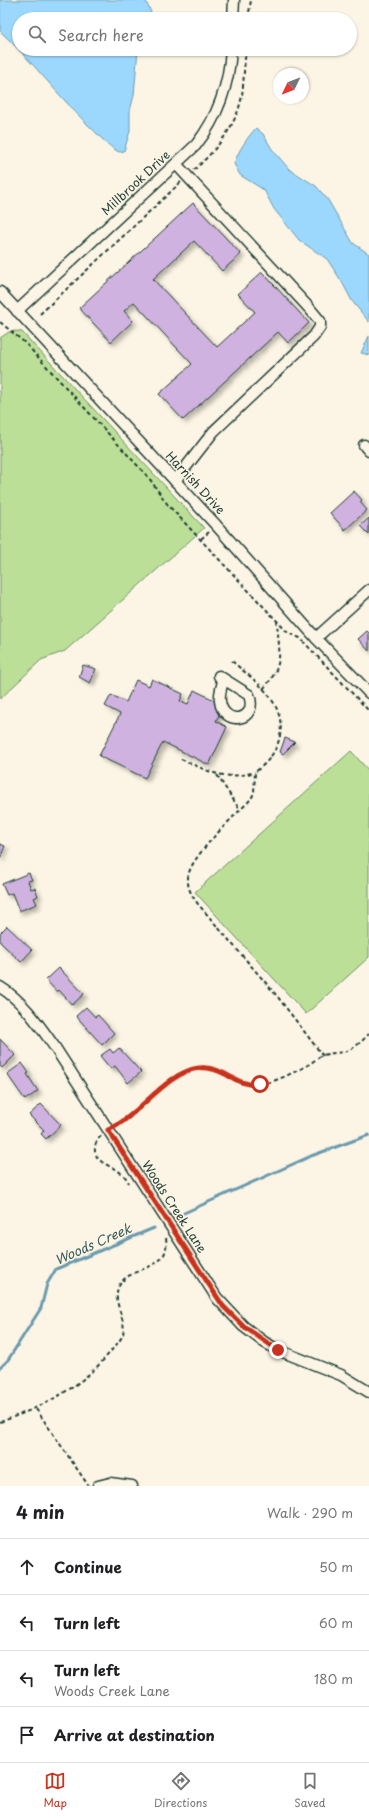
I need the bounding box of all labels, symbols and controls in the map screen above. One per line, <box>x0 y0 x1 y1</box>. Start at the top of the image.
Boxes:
search box <box>12 12 357 56</box>
icon: search <box>26 23 48 45</box>
text: Search here <box>58 23 144 46</box>
north arrow <box>273 68 309 104</box>
street label: Millbrook Drive <box>97 146 174 219</box>
street label: Harnish Drive <box>162 447 230 518</box>
route start <box>251 1075 269 1093</box>
street label: Woods Creek Lane <box>138 1157 212 1256</box>
water label: Woods Creek <box>51 1218 135 1269</box>
route end <box>269 1341 287 1359</box>
text: 4 min <box>16 1499 64 1525</box>
text: Walk · 290 m <box>267 1503 353 1522</box>
text: Continue <box>54 1555 122 1578</box>
icon: ahead <box>16 1556 38 1578</box>
text: 50 m <box>319 1557 353 1576</box>
text: Turn left <box>54 1611 120 1634</box>
icon: left <box>16 1612 38 1634</box>
text: 60 m <box>319 1613 353 1632</box>
text: Turn left <box>54 1658 120 1681</box>
icon: left <box>16 1668 38 1690</box>
text: 180 m <box>314 1669 353 1688</box>
text: Woods Creek Lane <box>54 1681 170 1700</box>
text: Arrive at destination <box>54 1723 215 1746</box>
icon: arrive <box>16 1724 38 1746</box>
tab: Map <box>43 1770 67 1811</box>
tab: Directions <box>154 1770 207 1811</box>
tab: Saved <box>294 1770 326 1811</box>

